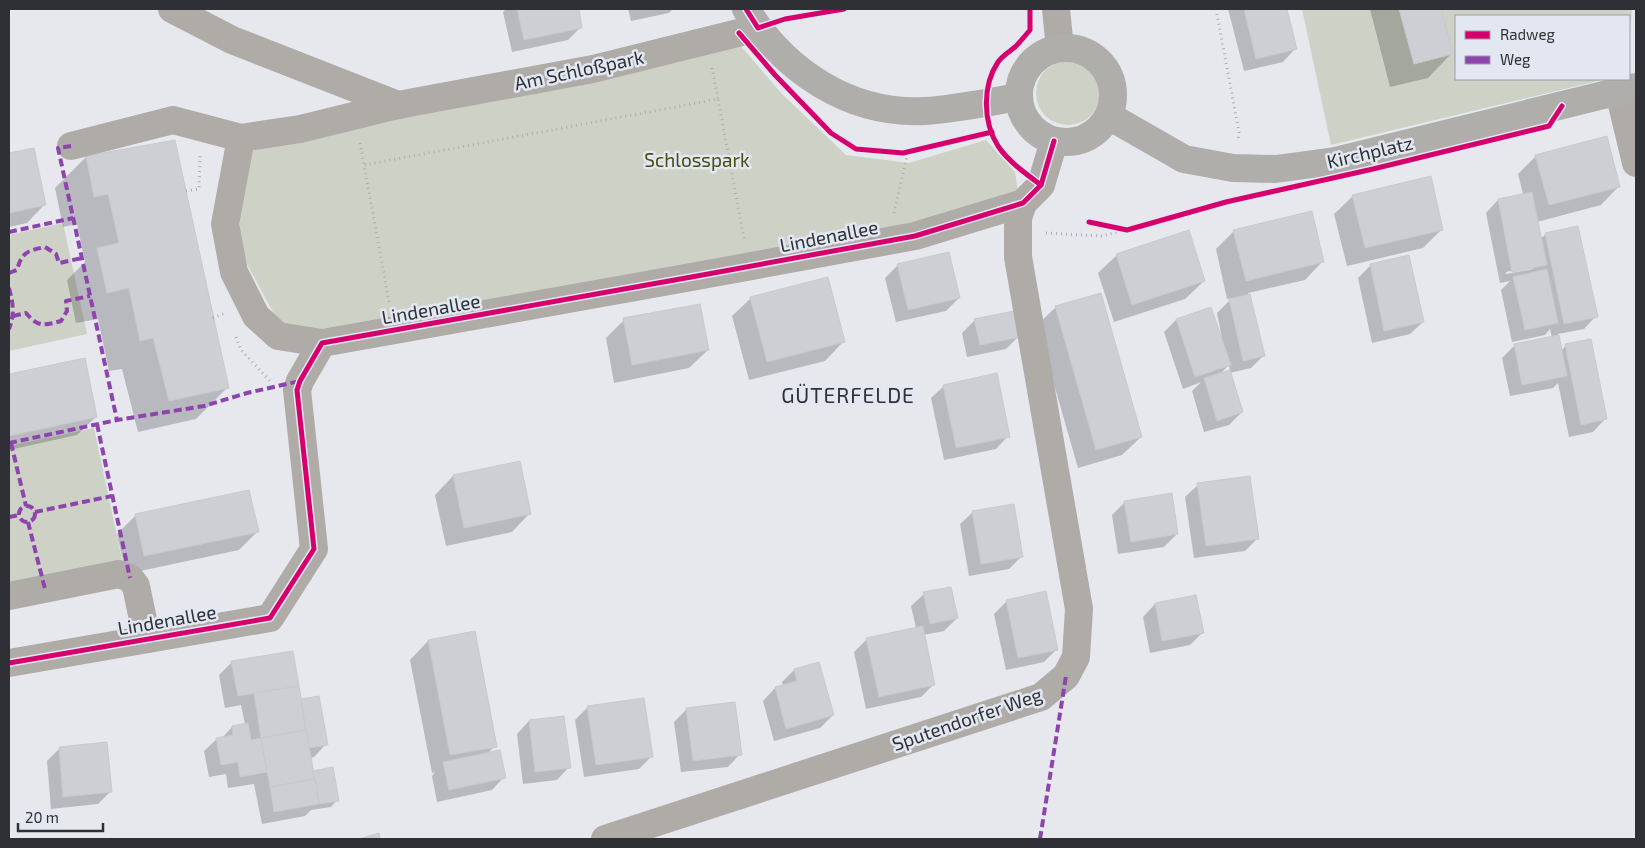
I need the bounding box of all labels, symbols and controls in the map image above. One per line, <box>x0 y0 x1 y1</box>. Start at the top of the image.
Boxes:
legend <box>1455 15 1630 80</box>
text: Radweg <box>1500 25 1555 43</box>
street label: Am Schloßpark <box>512 45 646 94</box>
text: Weg <box>1500 50 1531 68</box>
street label: Kirchplatz <box>1325 130 1415 173</box>
park label: Schlosspark <box>644 148 750 171</box>
street label: Lindenallee <box>778 215 880 256</box>
street label: Lindenallee <box>380 289 482 328</box>
district label: GÜTERFELDE <box>781 382 915 407</box>
street label: Lindenallee <box>116 600 218 639</box>
street label: Sputendorfer Weg <box>889 682 1045 755</box>
scale bar <box>18 800 102 832</box>
text: 20 m <box>25 808 59 826</box>

